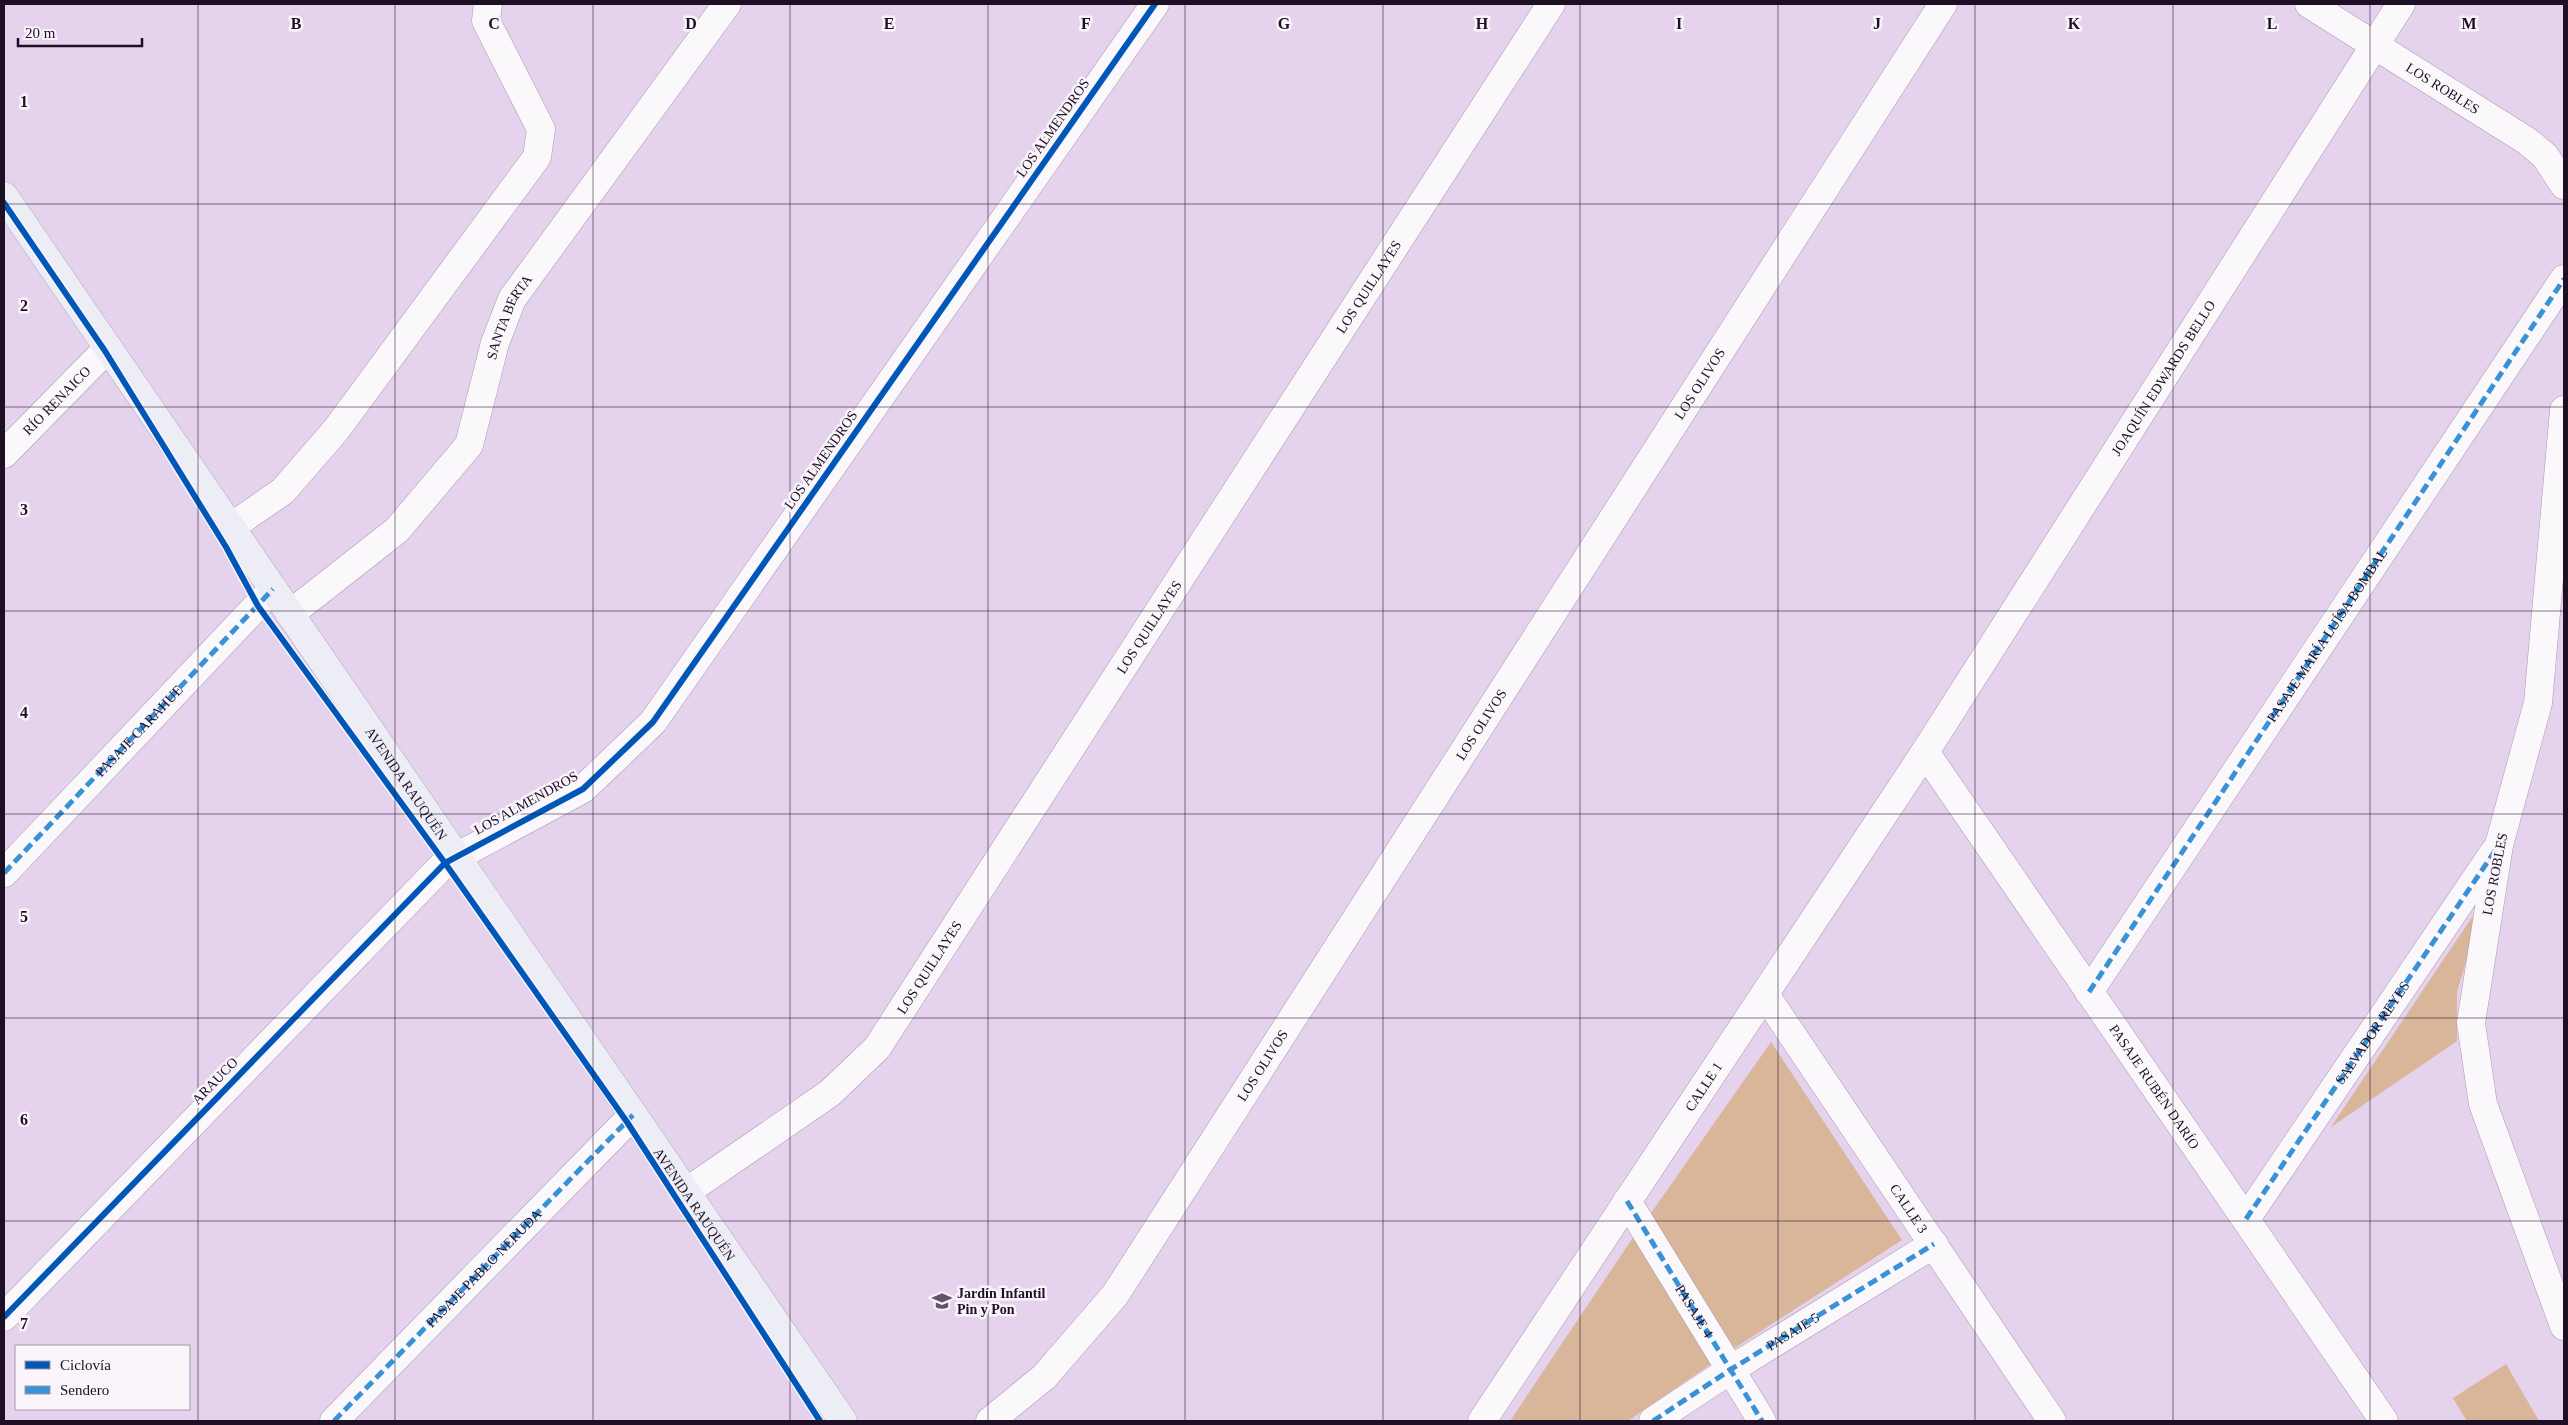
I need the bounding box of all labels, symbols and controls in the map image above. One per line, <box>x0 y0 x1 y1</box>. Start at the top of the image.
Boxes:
scale bar <box>18 15 141 47</box>
text: B <box>291 15 302 32</box>
text: C <box>488 15 500 32</box>
text: D <box>685 15 697 32</box>
text: E <box>884 15 894 32</box>
text: F <box>1081 15 1091 32</box>
text: G <box>1278 15 1291 32</box>
text: H <box>1476 15 1489 32</box>
text: I <box>1676 15 1682 32</box>
text: J <box>1873 15 1881 32</box>
text: K <box>2068 15 2081 32</box>
text: L <box>2267 15 2277 32</box>
text: M <box>2461 15 2477 32</box>
text: 20 m <box>25 25 56 41</box>
street label: LOS ROBLES <box>2403 59 2482 117</box>
street label: LOS ALMENDROS <box>1014 76 1092 180</box>
text: 1 <box>20 93 28 110</box>
street label: LOS QUILLAYES <box>1333 238 1404 336</box>
street label: SANTA BERTA <box>484 271 535 361</box>
text: 2 <box>20 297 28 314</box>
street label: JOAQUÍN EDWARDS BELLO <box>2108 298 2218 458</box>
street label: LOS OLIVOS <box>1671 345 1728 422</box>
street label: RÍO RENAICO <box>20 363 93 438</box>
street label: LOS ALMENDROS <box>782 408 860 512</box>
text: 3 <box>20 501 28 518</box>
street label: PASAJE MARÍA LUÍSA BOMBAL <box>2264 545 2390 725</box>
street label: LOS QUILLAYES <box>1113 578 1184 676</box>
street label: PASAJE CARAHUE <box>92 682 185 779</box>
street label: LOS OLIVOS <box>1453 686 1509 763</box>
text: 4 <box>20 704 28 721</box>
street label: AVENIDA RAUQUÉN <box>362 724 450 843</box>
street label: LOS ALMENDROS <box>472 768 580 838</box>
street label: LOS ROBLES <box>2480 832 2510 916</box>
text: 5 <box>20 908 28 925</box>
street label: LOS QUILLAYES <box>894 918 965 1016</box>
street label: SALVADOR REYES <box>2332 978 2412 1087</box>
street label: PASAJE RUBÉN DARÍO <box>2107 1022 2203 1152</box>
street label: LOS OLIVOS <box>1234 1027 1291 1104</box>
street label: ARAUCO <box>189 1055 241 1107</box>
street label: CALLE 1 <box>1682 1059 1725 1114</box>
text: 6 <box>20 1111 28 1128</box>
street label: AVENIDA RAUQUÉN <box>651 1145 738 1263</box>
street label: CALLE 3 <box>1887 1181 1931 1236</box>
street label: PASAJE PABLO NERUDA <box>423 1205 545 1330</box>
street label: PASAJE 4 <box>1673 1282 1716 1340</box>
place label: Jardín Infantil Pin y Pon <box>957 1286 1045 1317</box>
school or university icon: Jardín Infantil Pin y Pon <box>931 1290 953 1312</box>
street label: PASAJE 5 <box>1764 1309 1822 1353</box>
text: 7 <box>20 1315 28 1332</box>
legend <box>15 1345 190 1410</box>
text: Ciclovía <box>60 1357 111 1373</box>
text: Sendero <box>60 1382 109 1398</box>

